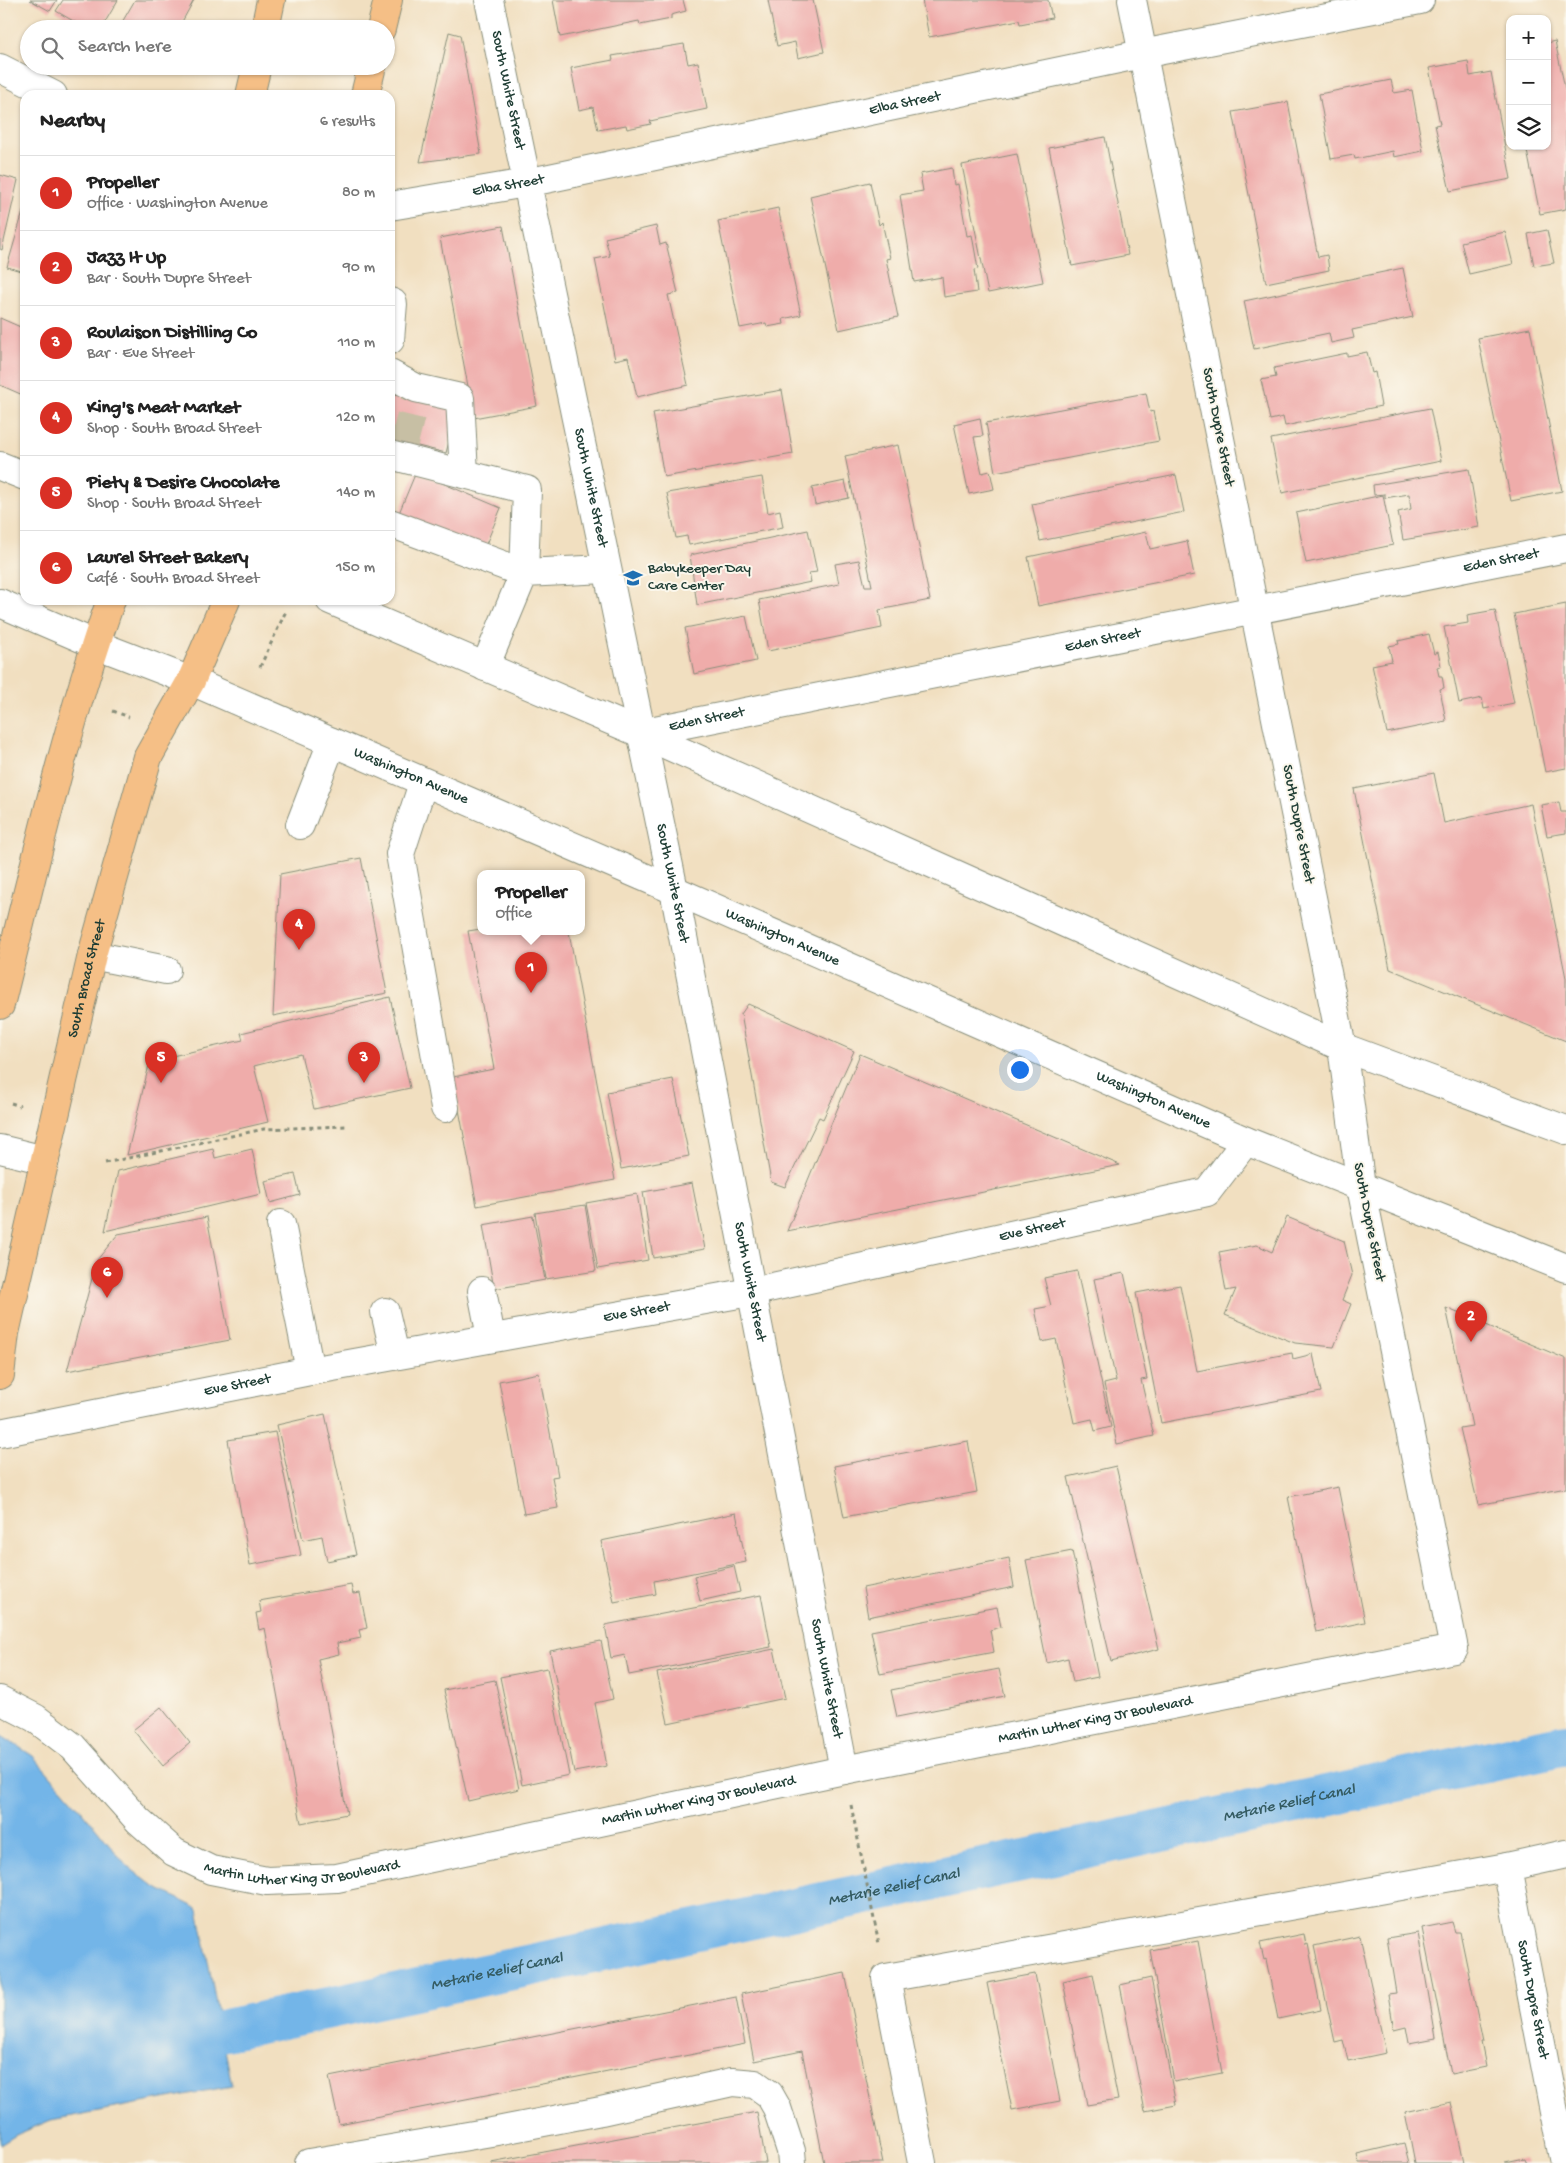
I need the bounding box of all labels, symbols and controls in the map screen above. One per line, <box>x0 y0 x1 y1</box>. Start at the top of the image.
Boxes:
map controls <box>1506 15 1551 150</box>
button: + <box>1506 15 1551 60</box>
search box <box>20 20 395 75</box>
street label: South White Street <box>487 29 529 153</box>
icon: search <box>38 34 66 62</box>
text: Search here <box>78 36 172 59</box>
button: − <box>1506 60 1551 105</box>
street label: Elba Street <box>868 87 944 120</box>
button: layers <box>1506 105 1551 150</box>
text: Nearby <box>40 110 105 135</box>
text: 6 results <box>320 113 375 132</box>
street label: Elba Street <box>471 170 548 201</box>
text: Propeller <box>87 172 158 195</box>
text: 1 <box>53 184 59 203</box>
text: 80 m <box>342 184 375 203</box>
text: Office · Washington Avenue <box>87 195 268 214</box>
text: Jazz It Up <box>87 247 166 270</box>
text: 2 <box>52 259 60 278</box>
text: 90 m <box>343 259 375 278</box>
text: Bar · South Dupre Street <box>87 270 251 289</box>
text: Roulaison Distilling Co <box>87 322 257 345</box>
text: 3 <box>52 334 60 353</box>
text: 110 m <box>338 334 375 353</box>
text: Bar · Eve Street <box>87 345 194 364</box>
street label: South Dupre Street <box>1198 366 1239 490</box>
text: King's Meat Market <box>87 397 240 420</box>
text: 4 <box>52 409 60 428</box>
text: 120 m <box>336 409 375 428</box>
text: Shop · South Broad Street <box>87 420 261 439</box>
street label: South White Street <box>569 426 612 551</box>
text: Piety & Desire Chocolate <box>87 472 280 495</box>
text: 5 <box>52 484 60 503</box>
text: 140 m <box>337 484 375 503</box>
text: Shop · South Broad Street <box>87 495 261 514</box>
street label: Eden Street <box>1462 544 1542 577</box>
text: Laurel Street Bakery <box>87 547 248 570</box>
text: 6 <box>52 559 60 578</box>
text: 150 m <box>336 559 375 578</box>
place label: Babykeeper Day Care Center <box>647 560 752 595</box>
school or university icon: Babykeeper Day Care Center <box>622 567 644 589</box>
text: Café · South Broad Street <box>87 570 259 589</box>
street label: Eden Street <box>1064 624 1144 657</box>
street label: Eden Street <box>667 703 748 736</box>
street label: Washington Avenue <box>351 743 471 809</box>
street label: South Dupre Street <box>1278 763 1319 887</box>
street label: South White Street <box>651 822 693 946</box>
popup <box>477 870 585 935</box>
text: Propeller <box>495 882 567 905</box>
text: Office <box>495 905 532 924</box>
street label: Washington Avenue <box>722 905 843 971</box>
pin: 4 <box>283 909 315 950</box>
street label: South Broad Street <box>64 916 111 1040</box>
pin: 1 <box>515 952 547 993</box>
pin: 5 <box>145 1042 177 1083</box>
pin: 3 <box>348 1042 380 1083</box>
your location <box>1007 1057 1033 1083</box>
street label: Washington Avenue <box>1093 1067 1214 1133</box>
street label: South Dupre Street <box>1349 1161 1390 1285</box>
street label: Eve Street <box>997 1214 1069 1246</box>
street label: South White Street <box>729 1221 770 1345</box>
pin: 6 <box>91 1257 123 1298</box>
street label: Eve Street <box>602 1297 673 1327</box>
pin: 2 <box>1455 1301 1487 1342</box>
street label: Eve Street <box>203 1370 274 1401</box>
street label: South White Street <box>806 1617 847 1741</box>
street label: Martin Luther King Jr Boulevard <box>997 1692 1195 1748</box>
street label: Martin Luther King Jr Boulevard <box>600 1771 798 1830</box>
water label: Metarie Relief Canal <box>1222 1780 1358 1827</box>
street label: Martin Luther King Jr Boulevard <box>201 1856 402 1890</box>
water label: Metarie Relief Canal <box>826 1864 963 1911</box>
street label: South Dupre Street <box>1512 1939 1553 2062</box>
water label: Metarie Relief Canal <box>429 1949 566 1996</box>

